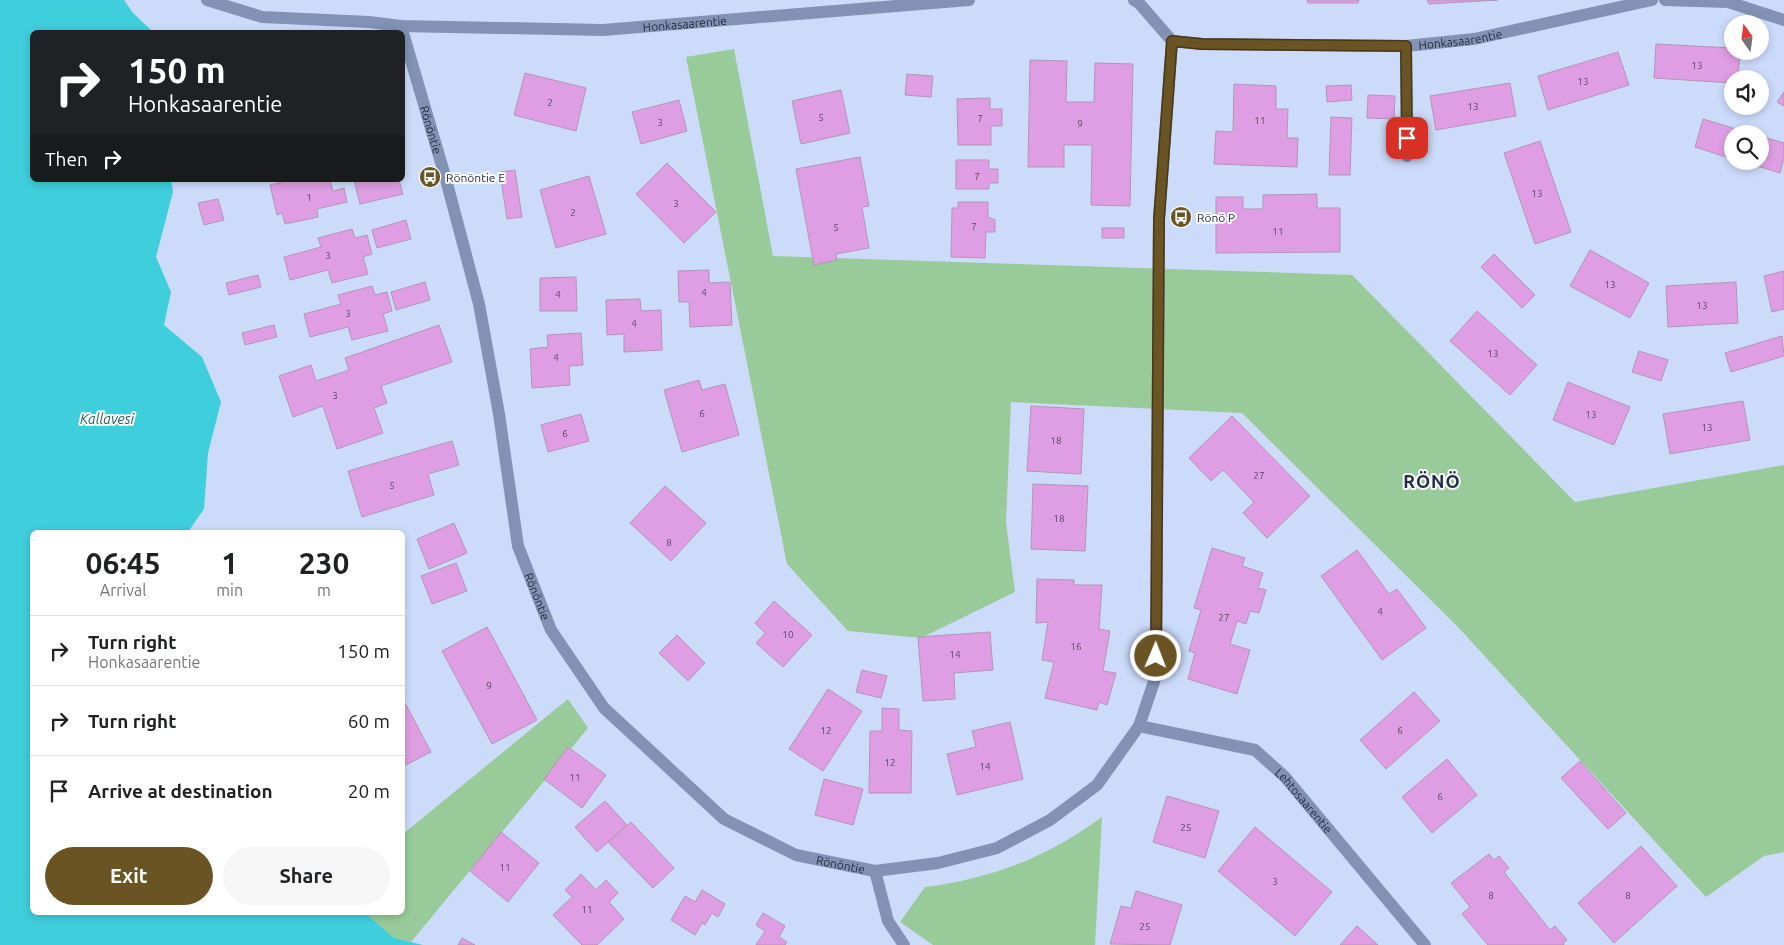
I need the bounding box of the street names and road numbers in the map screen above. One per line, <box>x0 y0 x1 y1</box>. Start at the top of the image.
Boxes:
street label: Honkasaarentie <box>642 13 727 33</box>
street label: Honkasaarentie <box>1418 27 1503 51</box>
street label: Rönöntie <box>418 104 445 155</box>
street label: Rönöntie <box>523 571 553 622</box>
street label: Lehtosaarentie <box>1273 765 1335 836</box>
street label: Rönöntie <box>815 853 866 875</box>

